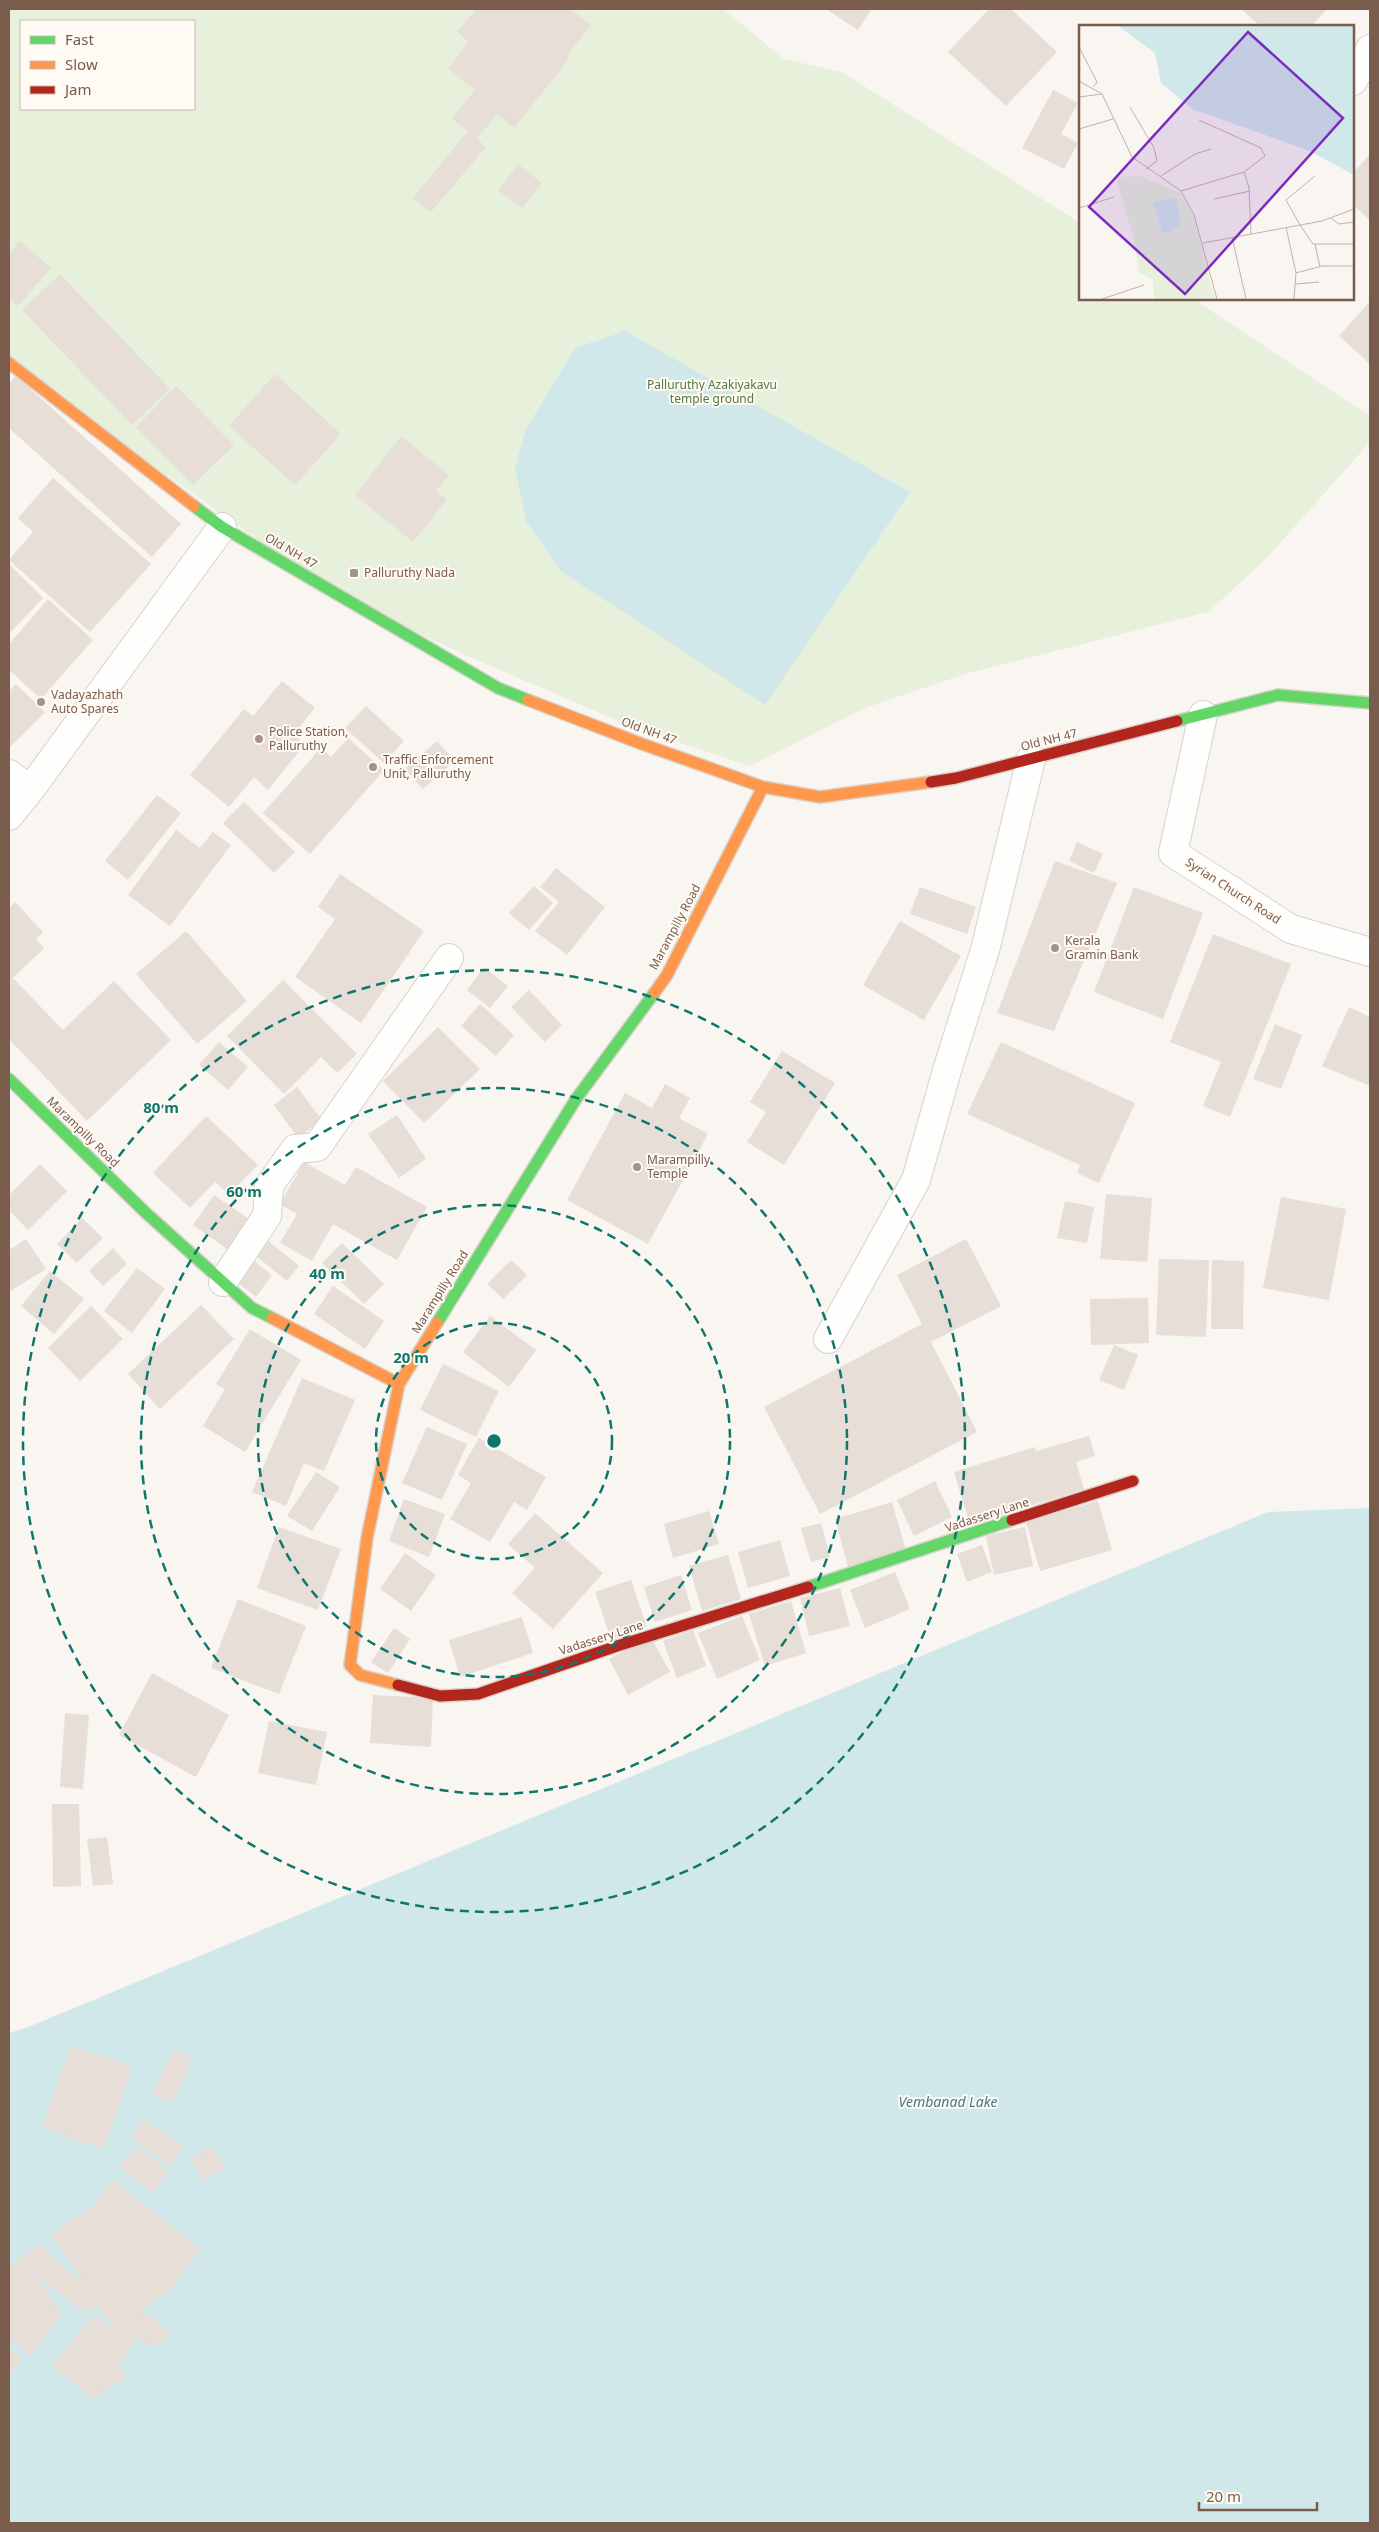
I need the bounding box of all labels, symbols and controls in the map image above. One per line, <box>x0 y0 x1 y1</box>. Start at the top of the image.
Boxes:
legend <box>20 20 195 110</box>
inset map <box>1079 25 1354 300</box>
text: Fast <box>65 29 94 49</box>
text: Slow <box>65 54 98 74</box>
text: Jam <box>63 79 92 99</box>
park label: Palluruthy Azakiyakavu temple ground <box>647 376 777 407</box>
street label: Old NH 47 <box>262 529 321 572</box>
place label: Palluruthy Nada <box>364 564 455 581</box>
marker: Palluruthy Nada <box>348 567 360 579</box>
place label: Vadayazhath Auto Spares <box>51 686 123 717</box>
marker: Vadayazhath Auto Spares <box>35 696 47 708</box>
street label: Old NH 47 <box>619 713 679 748</box>
place label: Police Station, Palluruthy <box>269 723 348 754</box>
street label: Old NH 47 <box>1019 724 1079 755</box>
marker: Police Station, Palluruthy <box>253 733 265 745</box>
place label: Traffic Enforcement Unit, Palluruthy <box>383 751 494 782</box>
marker: Traffic Enforcement Unit, Palluruthy <box>367 761 379 773</box>
street label: Syrian Church Road <box>1182 853 1284 928</box>
street label: Marampilly Road <box>645 881 704 973</box>
place label: Kerala Gramin Bank <box>1065 932 1139 963</box>
marker: Kerala Gramin Bank <box>1049 942 1061 954</box>
street label: Marampilly Road <box>43 1093 123 1171</box>
text: 80 m <box>143 1097 179 1117</box>
place label: Marampilly Temple <box>647 1151 711 1182</box>
marker: Marampilly Temple <box>631 1161 643 1173</box>
text: 60 m <box>226 1181 262 1201</box>
street label: Marampilly Road <box>407 1247 472 1337</box>
text: 40 m <box>309 1263 345 1283</box>
text: 20 m <box>393 1347 429 1367</box>
centre of rings <box>485 1432 503 1450</box>
street label: Vadassery Lane <box>943 1493 1031 1536</box>
street label: Vadassery Lane <box>557 1616 645 1659</box>
water label: Vembanad Lake <box>899 2092 997 2111</box>
scale bar <box>1199 2480 1316 2512</box>
text: 20 m <box>1206 2486 1241 2506</box>

